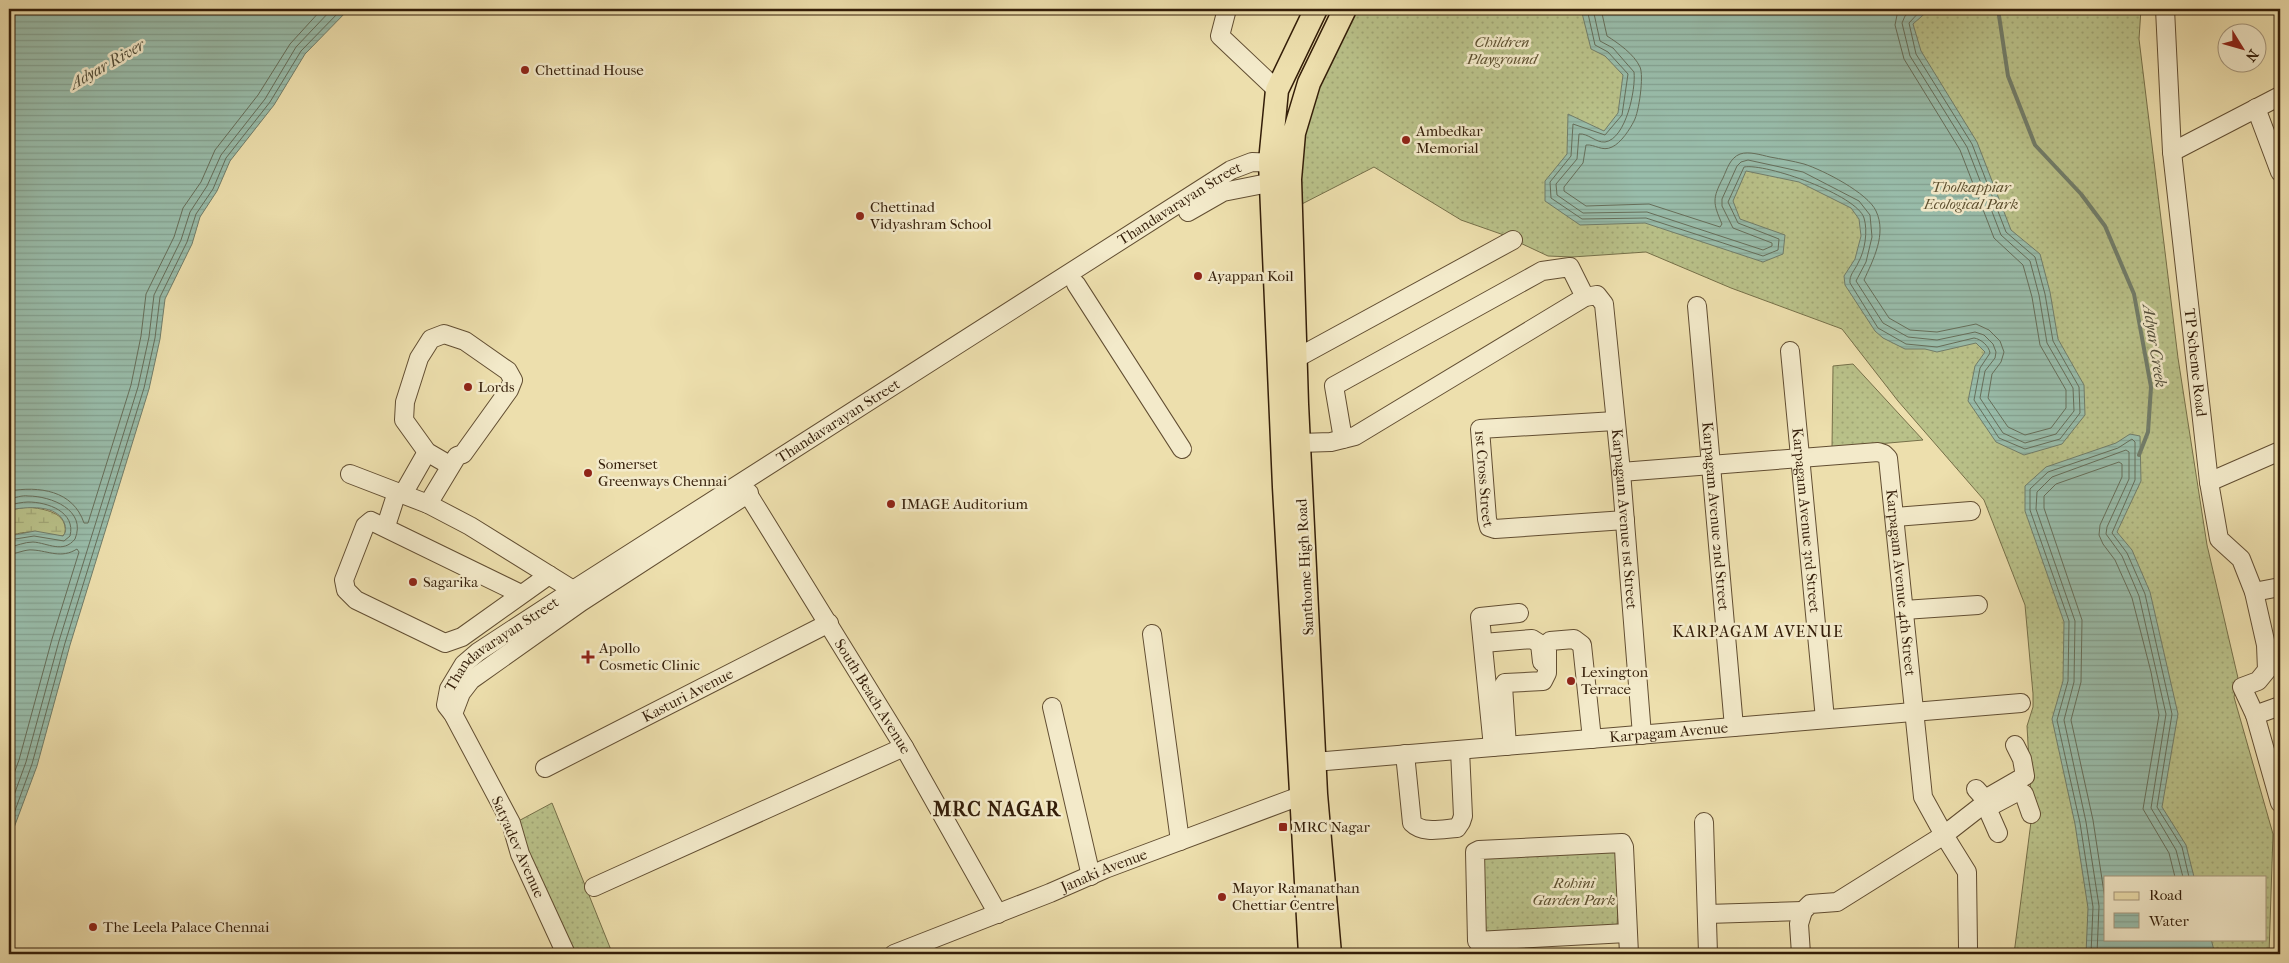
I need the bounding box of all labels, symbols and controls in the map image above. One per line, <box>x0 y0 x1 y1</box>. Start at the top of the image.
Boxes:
north arrow <box>2216 22 2266 72</box>
park label: Children Playground <box>1466 33 1540 68</box>
water label: Adyar River <box>65 34 149 94</box>
text: N <box>2242 46 2262 65</box>
place label: Chettinad House <box>535 61 644 79</box>
marker: Chettinad House <box>519 64 531 76</box>
place label: Ambedkar Memorial <box>1415 122 1483 157</box>
marker: Ambedkar Memorial <box>1400 134 1412 146</box>
street label: Thandavarayan Street <box>1114 158 1244 249</box>
park label: Tholkappiar Ecological Park <box>1923 178 2018 213</box>
place label: Chettinad Vidyashram School <box>869 198 992 233</box>
marker: Chettinad Vidyashram School <box>854 210 866 222</box>
place label: Ayappan Koil <box>1207 267 1294 285</box>
marker: Ayappan Koil <box>1192 270 1204 282</box>
water label: Adyar Creek <box>2139 301 2171 389</box>
street label: TP Scheme Road <box>2181 307 2211 418</box>
street label: Thandavarayan Street <box>773 374 904 467</box>
place label: Lords <box>478 378 515 396</box>
marker: Lords <box>462 381 474 393</box>
street label: Karpagam Avenue 2nd Street <box>1698 421 1733 612</box>
street label: Karpagam Avenue 3rd Street <box>1788 427 1824 614</box>
street label: Karpagam Avenue 1st Street <box>1608 428 1641 611</box>
street label: 1st Cross Street <box>1471 429 1498 530</box>
place label: Somerset Greenways Chennai <box>598 455 728 490</box>
marker: Somerset Greenways Chennai <box>582 467 594 479</box>
street label: Karpagam Avenue 4th Street <box>1882 488 1920 678</box>
place label: IMAGE Auditorium <box>901 495 1028 513</box>
street label: Santhome High Road <box>1292 497 1318 636</box>
marker: IMAGE Auditorium <box>885 498 897 510</box>
place label: Sagarika <box>423 573 479 591</box>
marker: Sagarika <box>407 576 419 588</box>
street label: Thandavarayan Street <box>441 593 563 695</box>
district label: KARPAGAM AVENUE <box>1672 622 1844 641</box>
street label: South Beach Avenue <box>831 636 915 757</box>
place label: Apollo Cosmetic Clinic <box>598 639 700 674</box>
marker: Apollo Cosmetic Clinic <box>581 650 595 664</box>
place label: Lexington Terrace <box>1581 663 1648 698</box>
street label: Kasturi Avenue <box>639 664 737 726</box>
marker: Lexington Terrace <box>1565 675 1577 687</box>
street label: Karpagam Avenue <box>1609 718 1729 746</box>
street label: Satyadev Avenue <box>488 793 549 901</box>
district label: MRC NAGAR <box>932 798 1061 821</box>
place label: MRC Nagar <box>1293 818 1370 836</box>
marker: MRC Nagar <box>1277 821 1289 833</box>
street label: Janaki Avenue <box>1057 845 1150 897</box>
park label: Rohini Garden Park <box>1533 874 1616 909</box>
legend <box>2104 876 2266 940</box>
place label: Mayor Ramanathan Chettiar Centre <box>1232 879 1360 914</box>
text: Road <box>2149 886 2183 904</box>
marker: Mayor Ramanathan Chettiar Centre <box>1216 891 1228 903</box>
text: Water <box>2148 912 2189 930</box>
place label: The Leela Palace Chennai <box>103 918 270 936</box>
marker: The Leela Palace Chennai <box>87 921 99 933</box>

